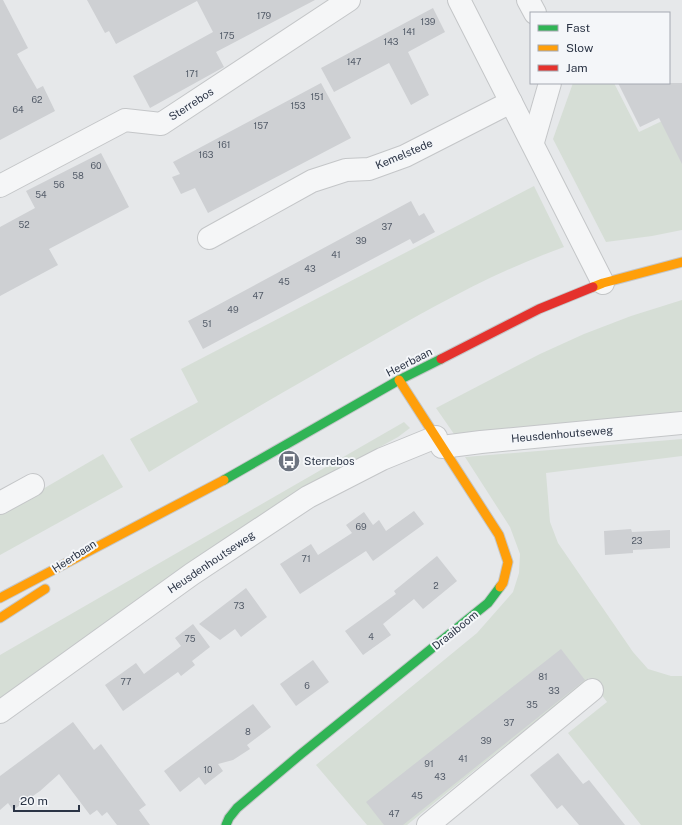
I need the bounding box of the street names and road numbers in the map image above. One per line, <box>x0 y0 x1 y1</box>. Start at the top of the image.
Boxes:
street label: Sterrebos <box>167 85 216 123</box>
street label: Kemelstede <box>374 137 434 171</box>
street label: Heerbaan <box>384 345 434 379</box>
street label: Heusdenhoutseweg <box>511 424 614 444</box>
street label: Heusdenhoutseweg <box>165 528 257 596</box>
street label: Heerbaan <box>50 537 98 575</box>
street label: Draaiboom <box>430 608 480 652</box>

